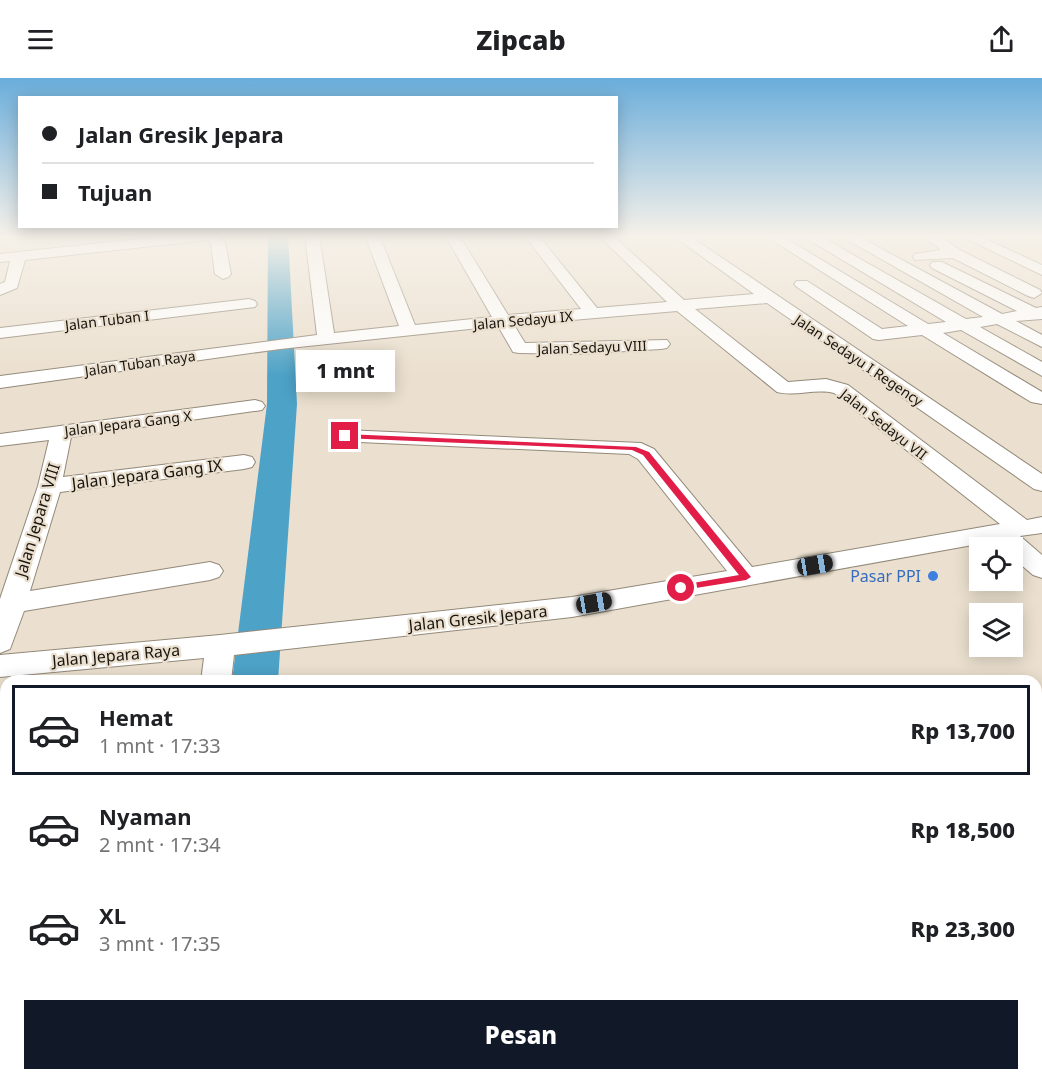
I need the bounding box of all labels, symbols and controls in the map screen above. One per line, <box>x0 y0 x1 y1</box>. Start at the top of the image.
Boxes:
text: Zipcab <box>476 21 566 58</box>
icon: menu <box>24 23 57 56</box>
icon: share <box>985 23 1018 56</box>
text: Jalan Gresik Jepara <box>78 119 284 149</box>
text: Tujuan <box>78 177 152 207</box>
street label: Jalan Tuban I <box>62 305 150 335</box>
street label: Jalan Sedayu IX <box>470 306 574 334</box>
street label: Jalan Sedayu I Regency <box>789 309 928 411</box>
street label: Jalan Sedayu VIII <box>535 336 647 358</box>
street label: Jalan Tuban Raya <box>81 346 197 380</box>
callout: 1 mnt <box>296 349 394 391</box>
text: 1 mnt <box>316 357 375 384</box>
street label: Jalan Sedayu VII <box>835 383 931 464</box>
street label: Jalan Jepara Gang X <box>61 406 193 440</box>
route end <box>331 422 358 449</box>
street label: Jalan Jepara Gang IX <box>69 454 224 494</box>
street label: Jalan Jepara VIII <box>9 460 65 582</box>
map controls <box>969 537 1023 657</box>
button: locate <box>969 537 1023 591</box>
car <box>796 553 834 577</box>
place label: Pasar PPI <box>850 565 921 587</box>
marker: Pasar PPI <box>926 569 940 583</box>
route start <box>667 574 694 601</box>
car <box>575 591 613 615</box>
street label: Jalan Gresik Jepara <box>406 600 548 636</box>
button: layers <box>969 603 1023 657</box>
street label: Jalan Jepara Raya <box>49 638 181 672</box>
text: Hemat <box>99 702 173 732</box>
icon: car <box>27 703 81 757</box>
text: Rp 13,700 <box>911 715 1015 745</box>
text: 1 mnt · 17:33 <box>99 732 221 759</box>
text: Nyaman <box>99 801 192 831</box>
icon: car <box>27 802 81 856</box>
text: Rp 18,500 <box>911 814 1015 844</box>
text: 2 mnt · 17:34 <box>99 831 221 858</box>
text: XL <box>99 900 126 930</box>
icon: car <box>27 901 81 955</box>
text: Rp 23,300 <box>911 913 1015 943</box>
text: 3 mnt · 17:35 <box>99 930 221 957</box>
button: Pesan <box>24 1000 1018 1069</box>

